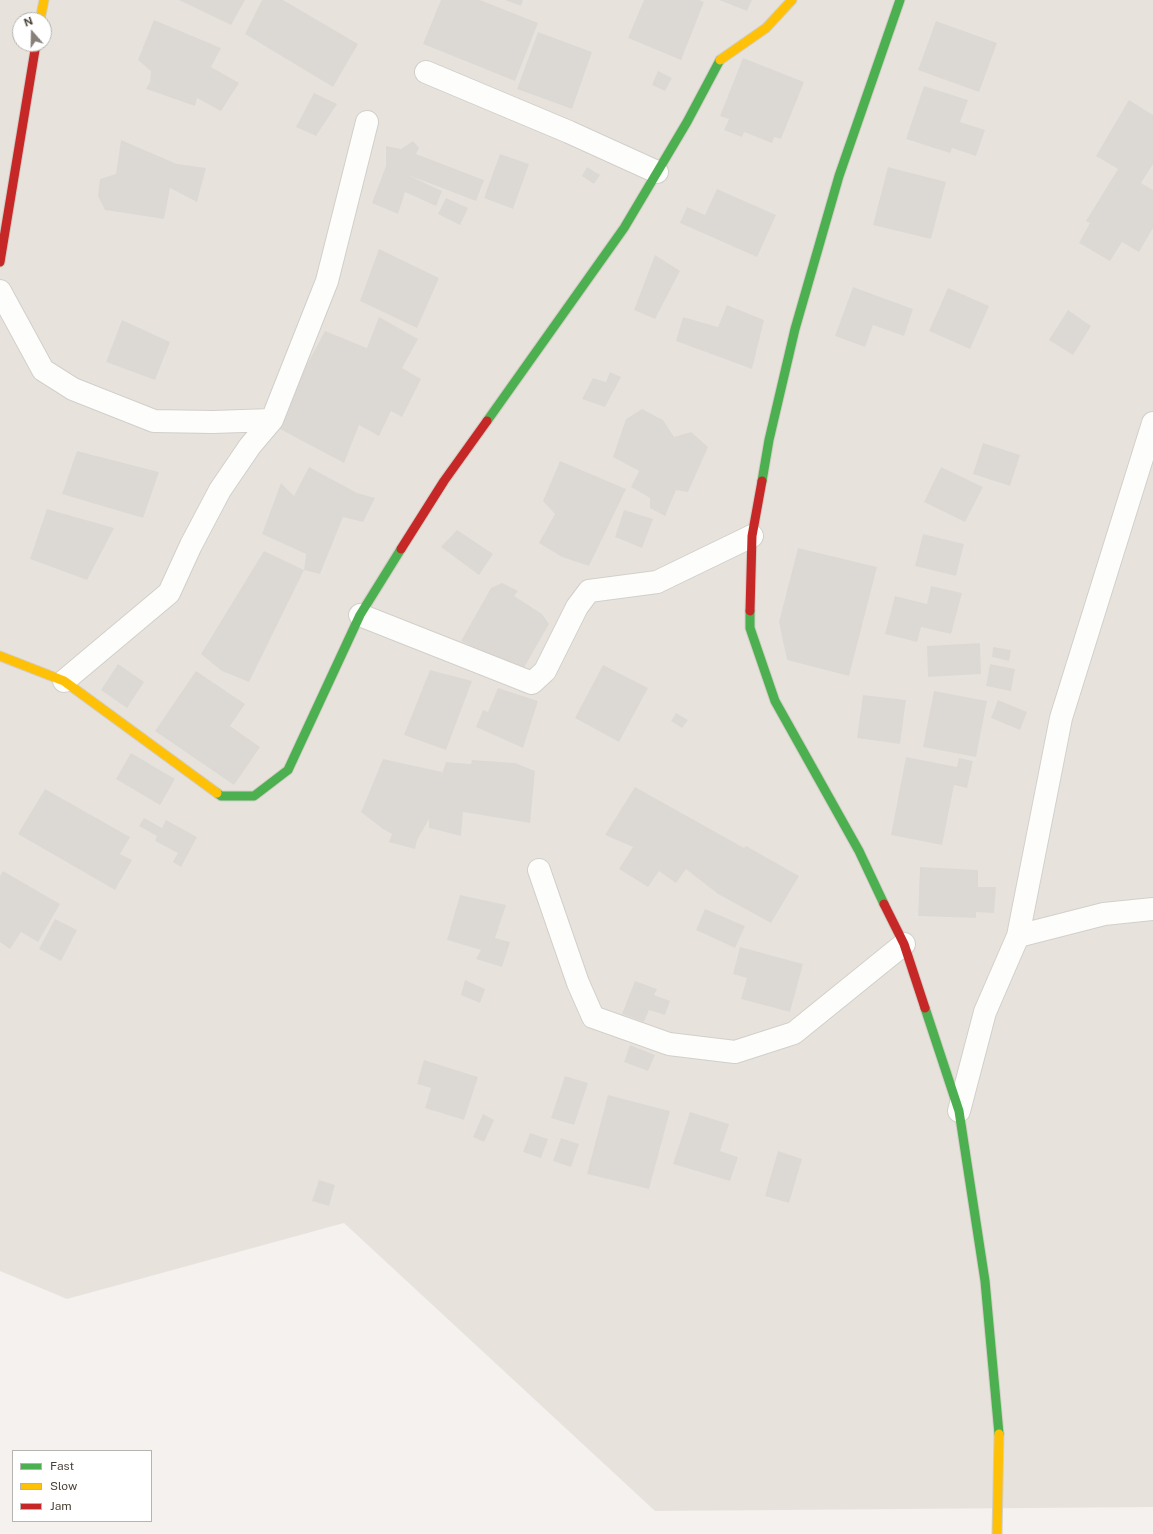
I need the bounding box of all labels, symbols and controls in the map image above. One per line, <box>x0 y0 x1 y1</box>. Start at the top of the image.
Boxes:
north arrow <box>12 12 52 52</box>
text: N <box>22 15 34 29</box>
legend <box>12 1450 152 1522</box>
text: Fast <box>50 1459 74 1473</box>
text: Slow <box>50 1479 77 1493</box>
text: Jam <box>50 1499 72 1513</box>

